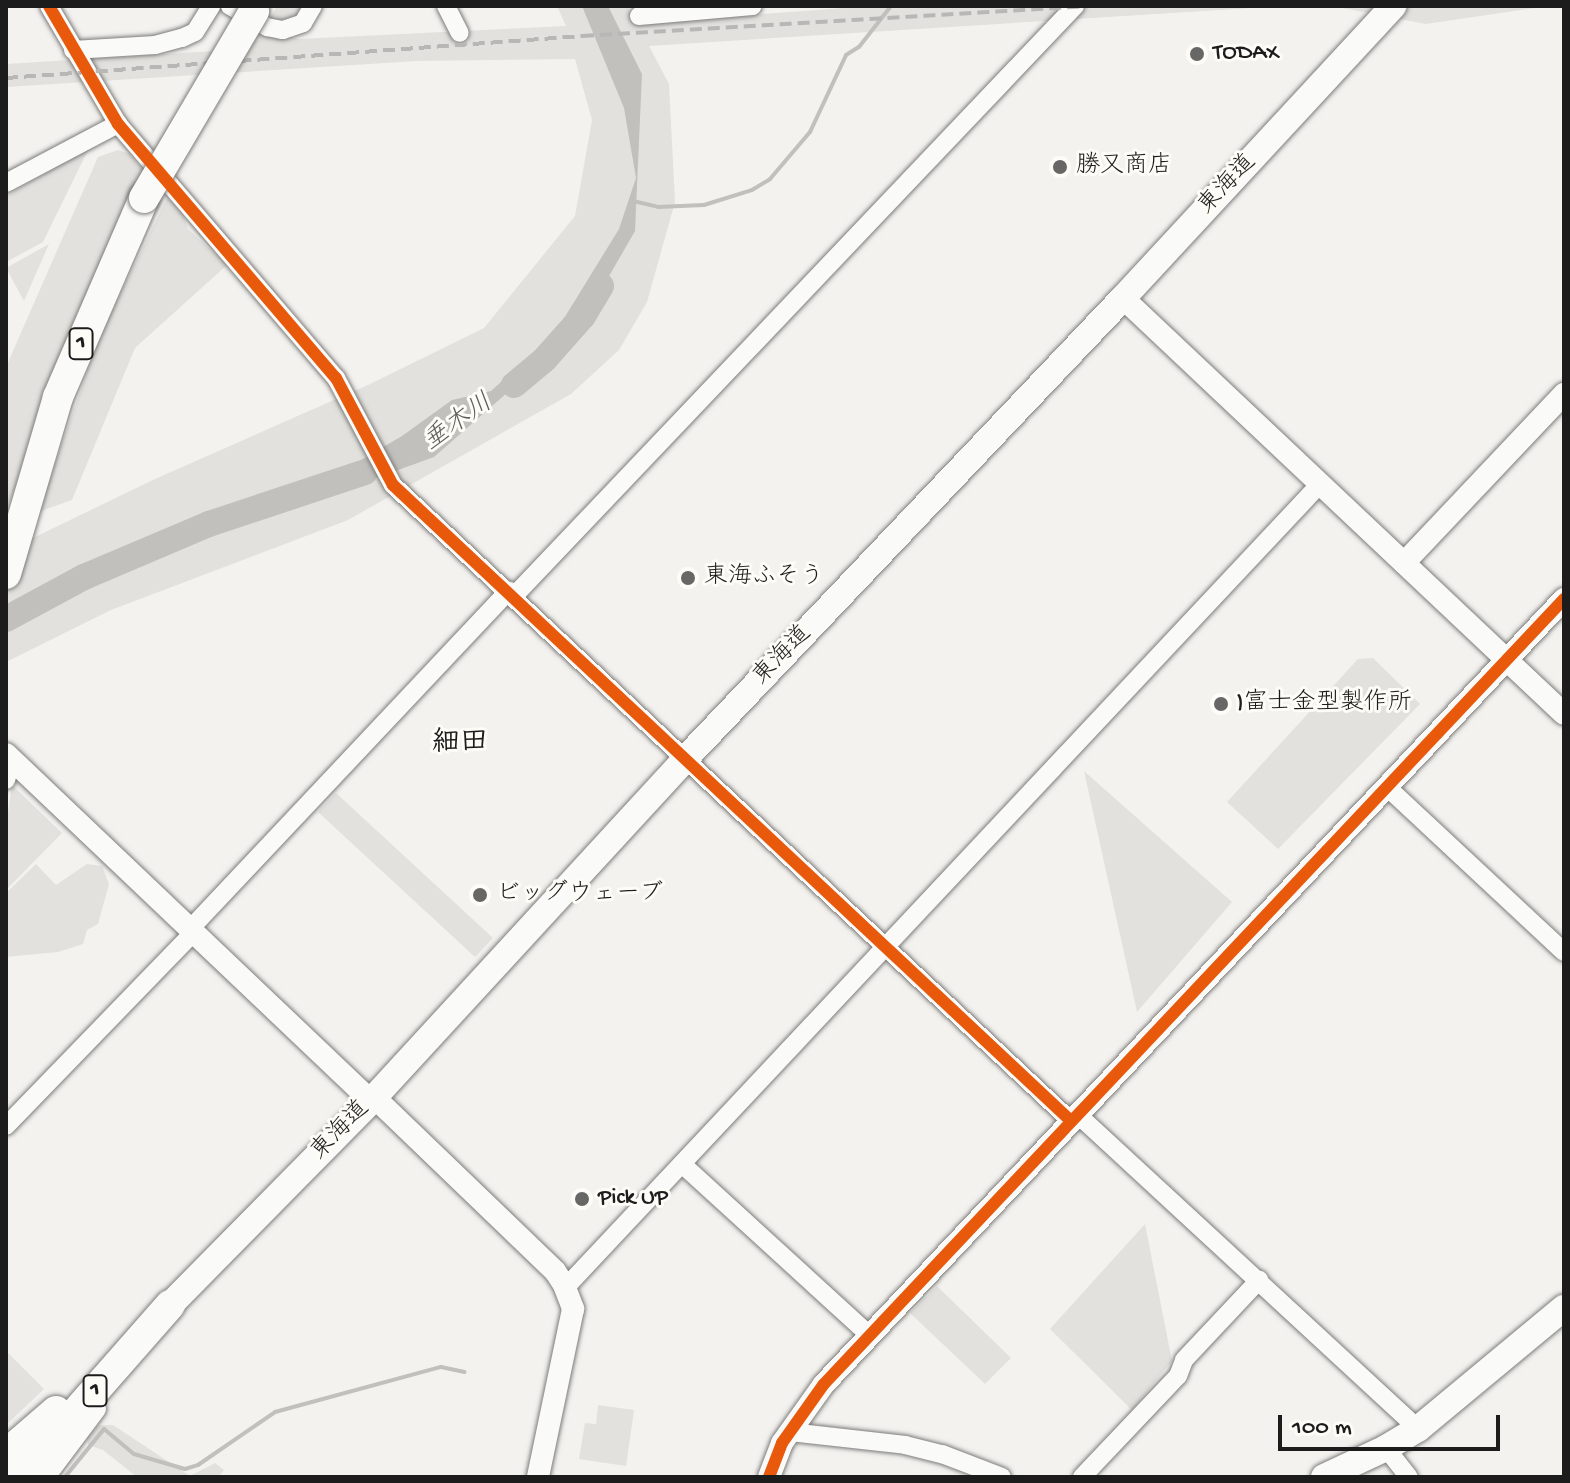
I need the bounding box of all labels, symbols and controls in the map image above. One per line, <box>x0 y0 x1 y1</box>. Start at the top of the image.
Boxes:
place label: TODAX <box>1213 40 1279 68</box>
marker: TODAX <box>1188 45 1206 63</box>
street label: 東海道 <box>1193 149 1263 221</box>
place label: 勝又商店 <box>1076 153 1172 181</box>
marker: 勝又商店 <box>1051 158 1069 176</box>
road number: 1 <box>67 326 95 362</box>
water label: 垂木川 <box>418 389 500 459</box>
place label: 東海ふそう <box>704 564 824 592</box>
marker: 東海ふそう <box>679 569 697 587</box>
street label: 東海道 <box>748 620 818 692</box>
place label: )富士金型製作所 <box>1237 690 1412 718</box>
marker: )富士金型製作所 <box>1212 695 1230 713</box>
district label: 細田 <box>432 727 488 761</box>
place label: ビッグウェーブ <box>496 881 664 909</box>
marker: ビッグウェーブ <box>471 886 489 904</box>
street label: 東海道 <box>306 1095 376 1167</box>
place label: Pick UP <box>598 1185 668 1213</box>
marker: Pick UP <box>573 1190 591 1208</box>
road number: 1 <box>81 1373 109 1409</box>
scale bar <box>1282 1399 1504 1449</box>
text: 100 m <box>1292 1414 1352 1443</box>

